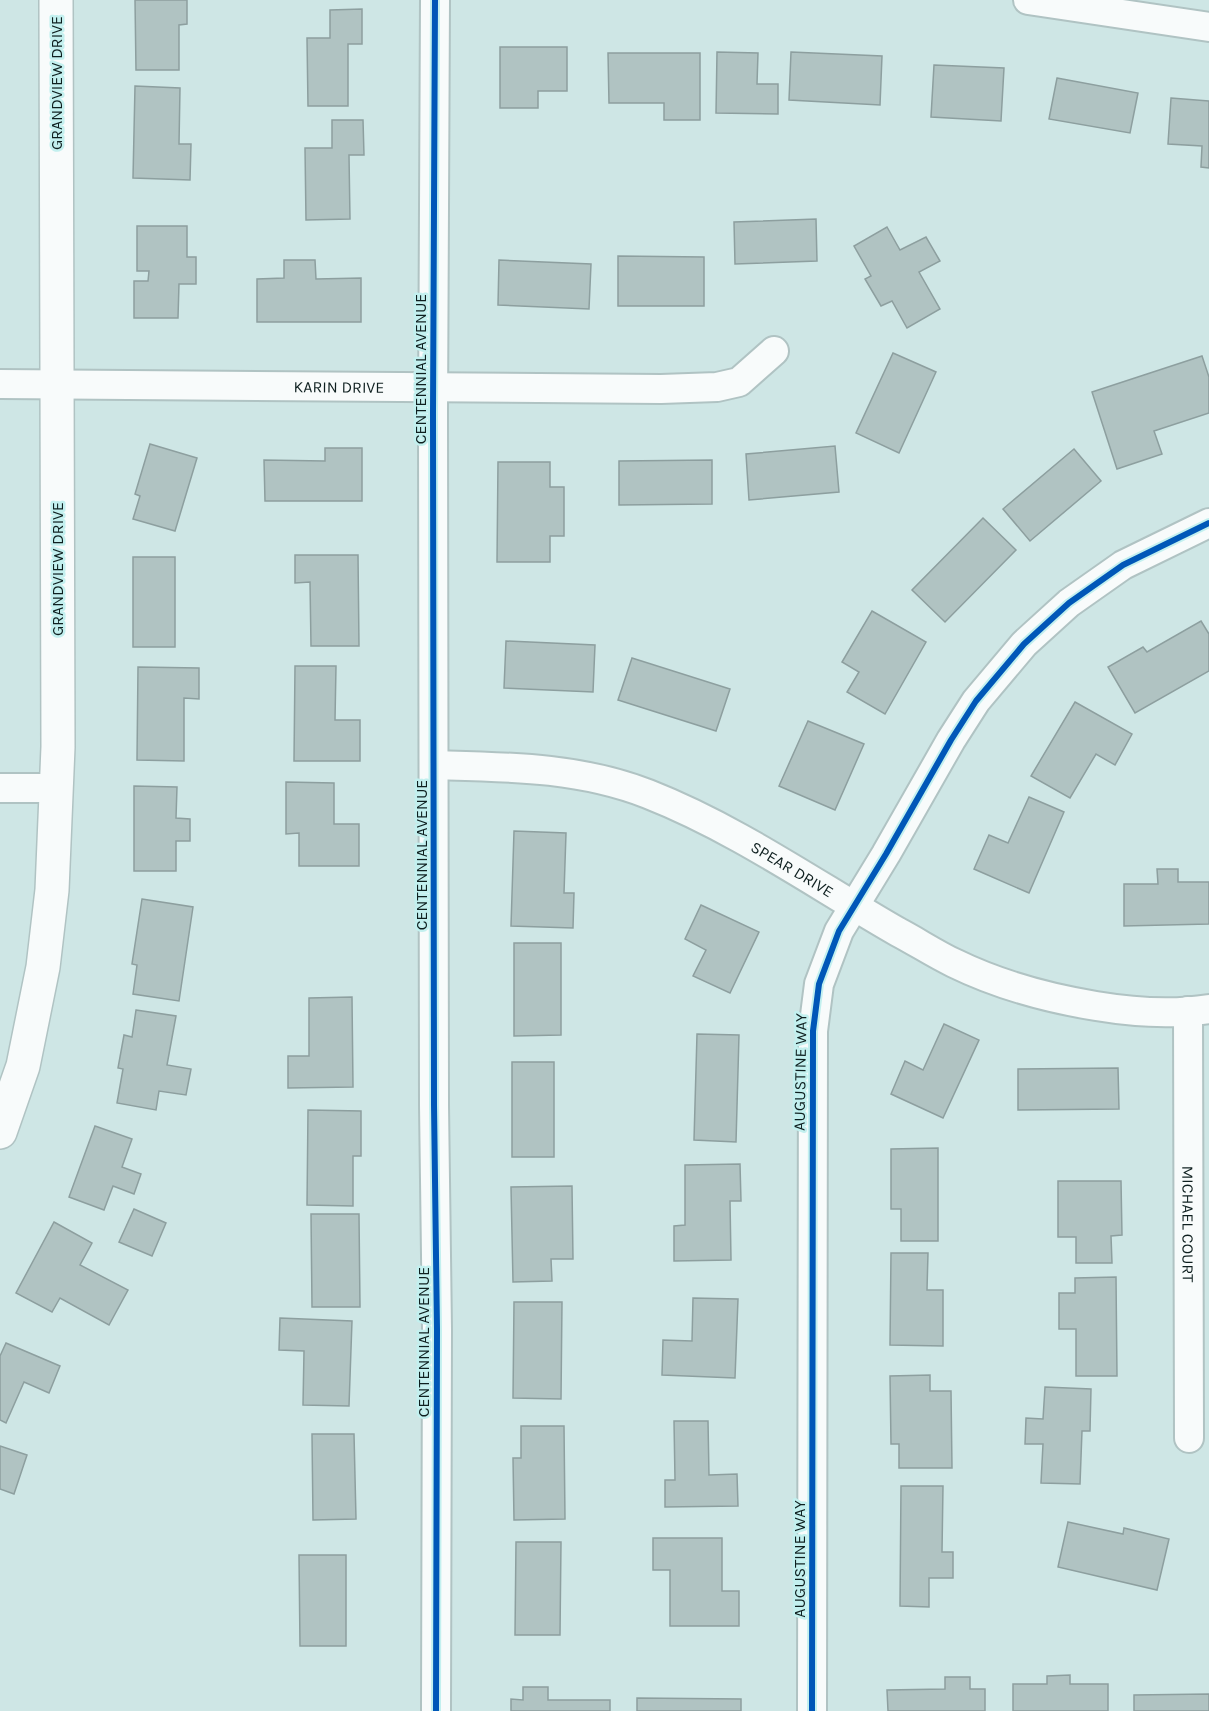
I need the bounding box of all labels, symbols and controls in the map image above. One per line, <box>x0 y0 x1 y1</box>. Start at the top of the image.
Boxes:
street label: GRANDVIEW DRIVE <box>47 16 66 150</box>
street label: CENTENNIAL AVENUE <box>411 294 430 444</box>
street label: KARIN DRIVE <box>293 377 384 396</box>
street label: GRANDVIEW DRIVE <box>48 502 67 636</box>
street label: CENTENNIAL AVENUE <box>412 780 431 930</box>
street label: SPEAR DRIVE <box>748 837 837 901</box>
street label: AUGUSTINE WAY <box>789 1013 811 1131</box>
street label: MICHAEL COURT <box>1179 1166 1198 1282</box>
street label: CENTENNIAL AVENUE <box>414 1267 433 1417</box>
street label: AUGUSTINE WAY <box>790 1500 809 1618</box>

